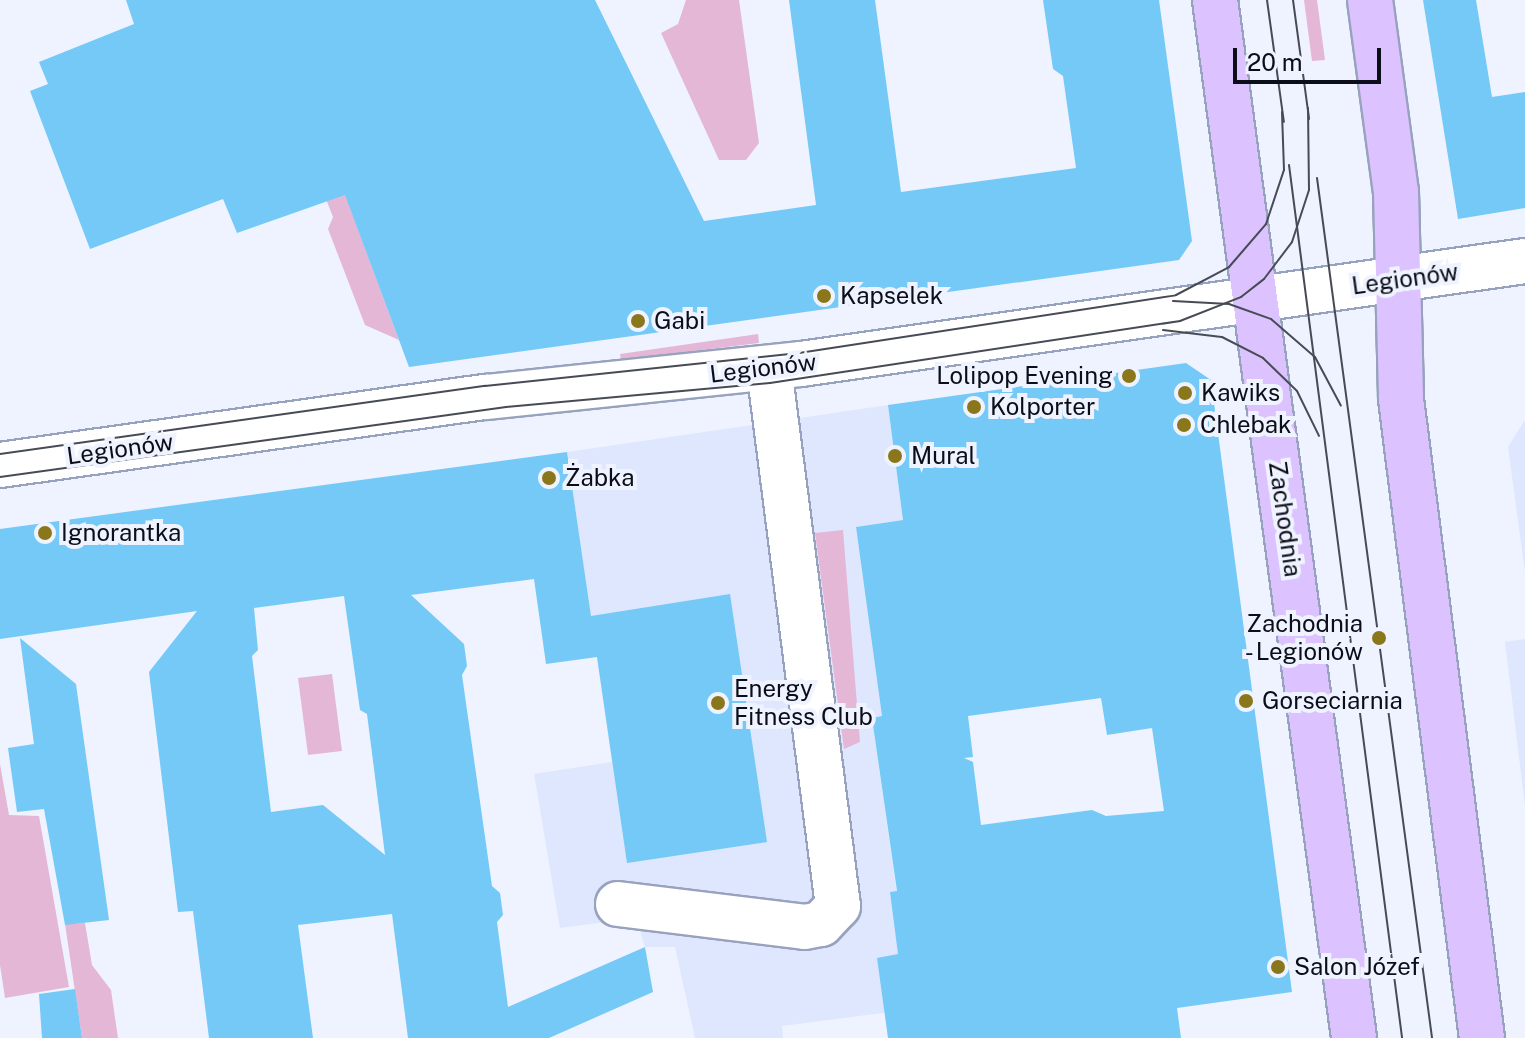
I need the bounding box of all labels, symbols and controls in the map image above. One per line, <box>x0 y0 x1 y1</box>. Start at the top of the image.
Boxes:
scale bar <box>1237 32 1385 82</box>
text: 20 m <box>1247 48 1303 76</box>
street label: Legionów <box>1350 257 1460 301</box>
place label: Kapselek <box>840 282 943 310</box>
marker: Kapselek <box>815 287 833 305</box>
place label: Gabi <box>654 307 705 335</box>
marker: Gabi <box>629 312 647 330</box>
street label: Legionów <box>708 347 818 389</box>
place label: Lolipop Evening <box>936 362 1113 390</box>
marker: Lolipop Evening <box>1120 367 1138 385</box>
place label: Kawiks <box>1201 379 1280 407</box>
marker: Kawiks <box>1176 384 1194 402</box>
place label: Kolporter <box>990 393 1095 421</box>
marker: Kolporter <box>965 398 983 416</box>
place label: Chlebak <box>1200 411 1292 439</box>
marker: Chlebak <box>1175 416 1193 434</box>
street label: Legionów <box>65 427 175 471</box>
place label: Mural <box>911 442 976 470</box>
marker: Mural <box>886 447 904 465</box>
street label: Zachodnia <box>1263 459 1307 579</box>
place label: Żabka <box>565 464 634 492</box>
marker: Żabka <box>540 469 558 487</box>
place label: Ignorantka <box>61 519 181 547</box>
marker: Ignorantka <box>36 524 54 542</box>
place label: Zachodnia - Legionów <box>1241 610 1363 666</box>
marker: Zachodnia - Legionów <box>1370 629 1388 647</box>
place label: Energy Fitness Club <box>734 675 873 731</box>
place label: Gorseciarnia <box>1262 687 1403 715</box>
marker: Gorseciarnia <box>1237 692 1255 710</box>
marker: Energy Fitness Club <box>709 694 727 712</box>
place label: Salon Józef <box>1294 953 1420 981</box>
marker: Salon Józef <box>1269 958 1287 976</box>

